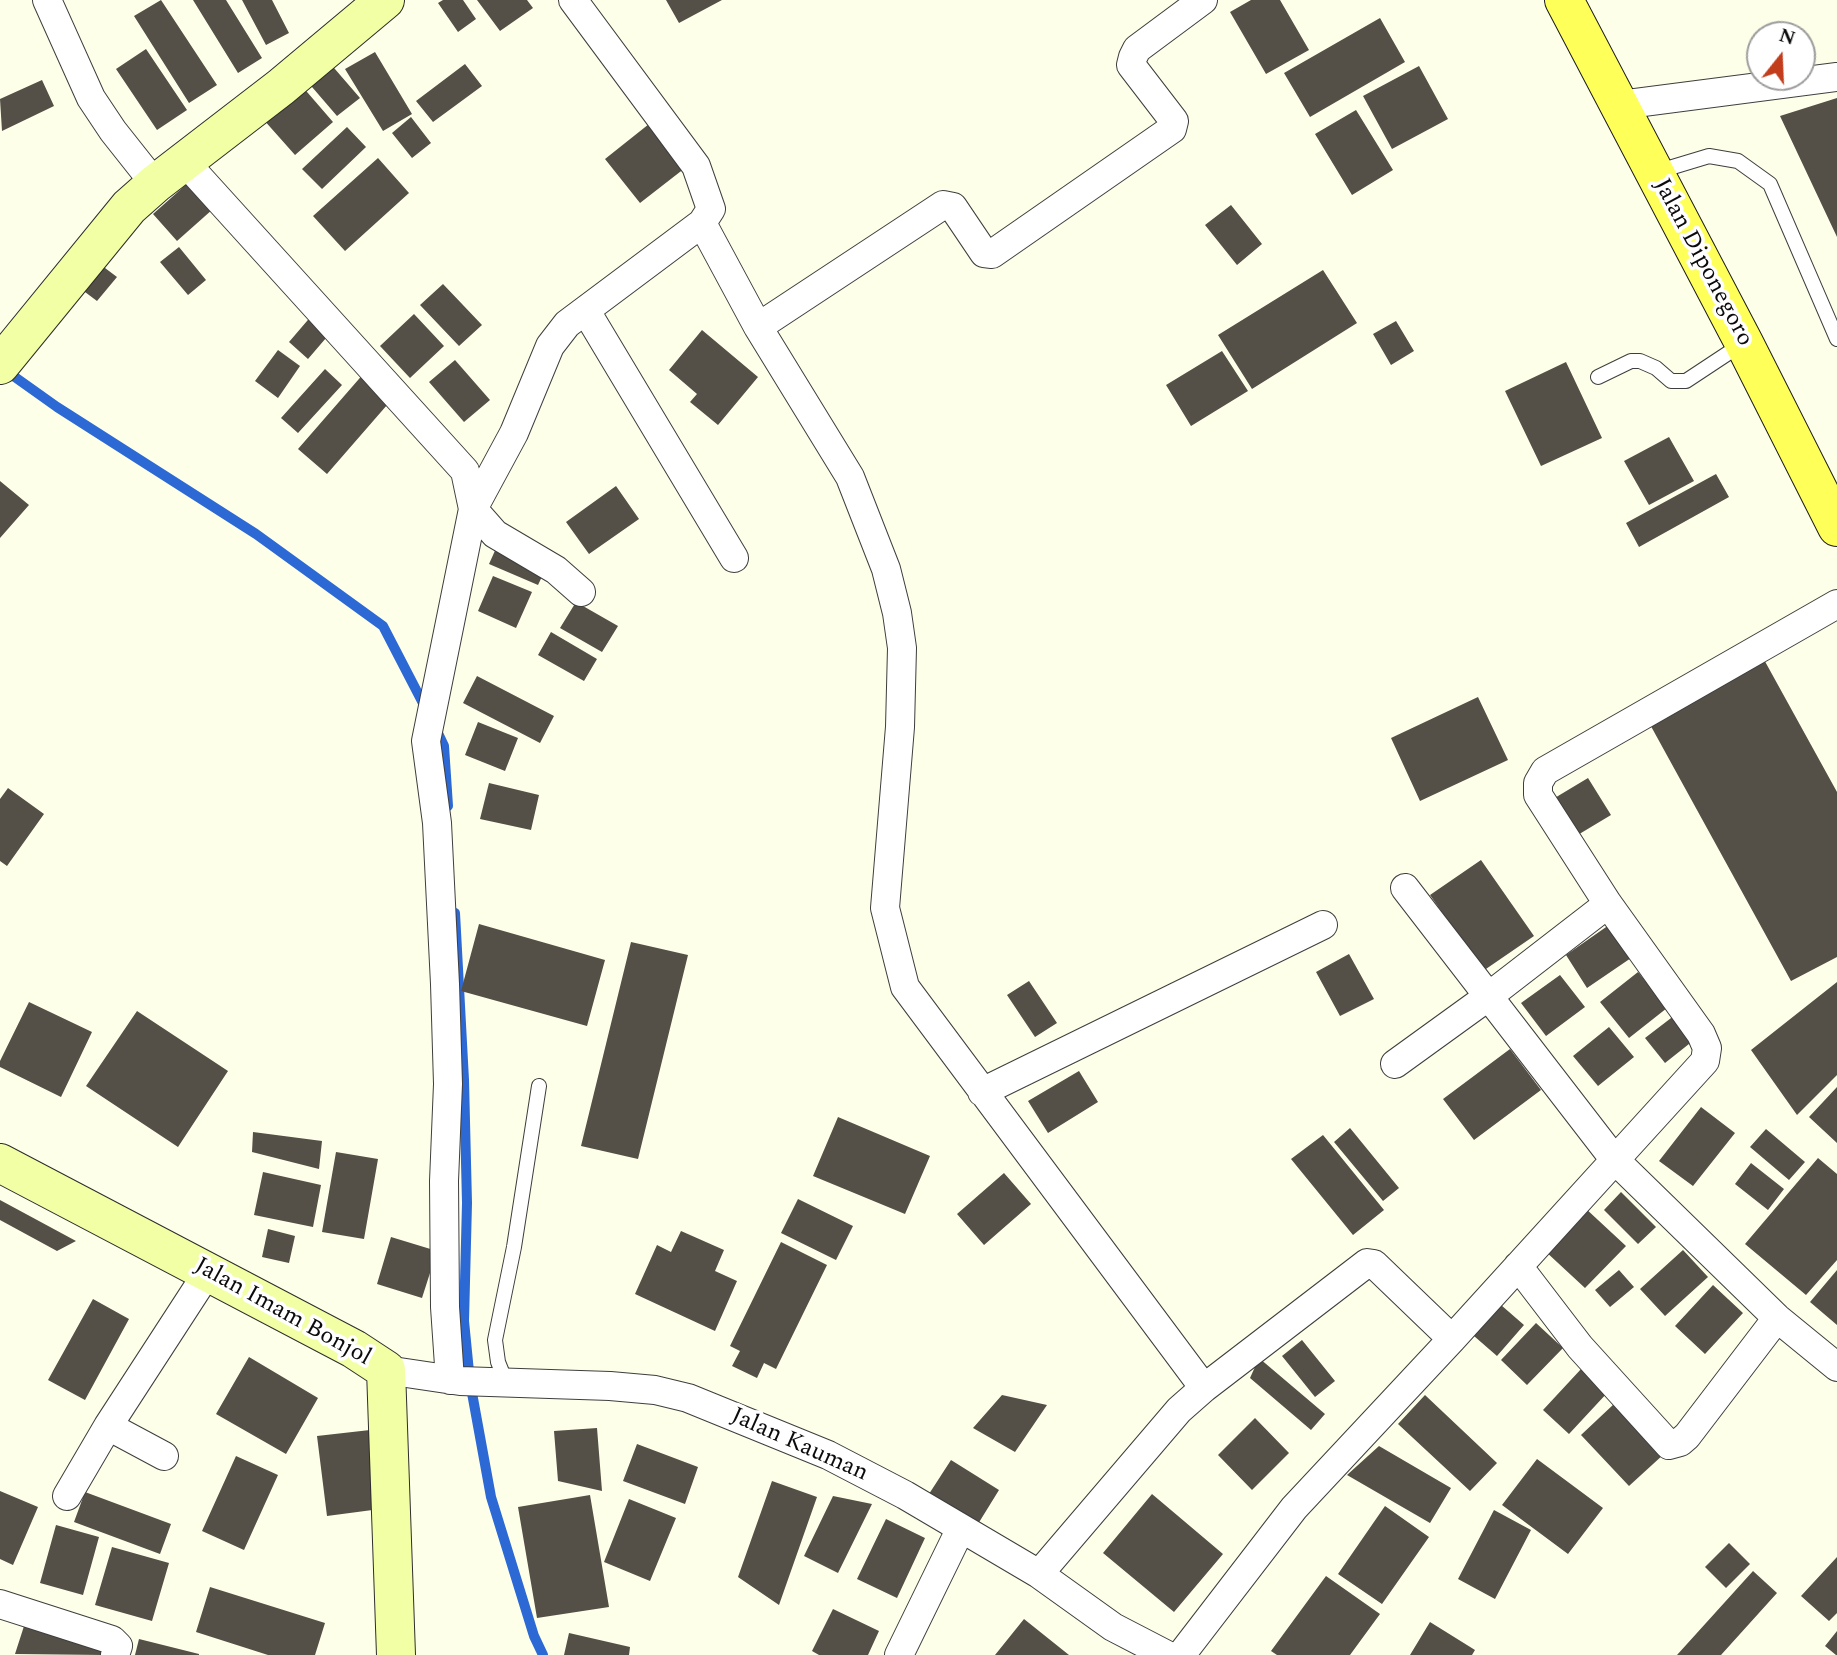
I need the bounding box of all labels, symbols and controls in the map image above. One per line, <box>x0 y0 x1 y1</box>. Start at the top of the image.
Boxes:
north arrow <box>1746 21 1816 91</box>
text: N <box>1775 21 1799 54</box>
street label: Jalan Diponegoro <box>1646 174 1758 352</box>
street label: Jalan Imam Bonjol <box>189 1252 375 1374</box>
street label: Jalan Kauman <box>726 1403 872 1489</box>

